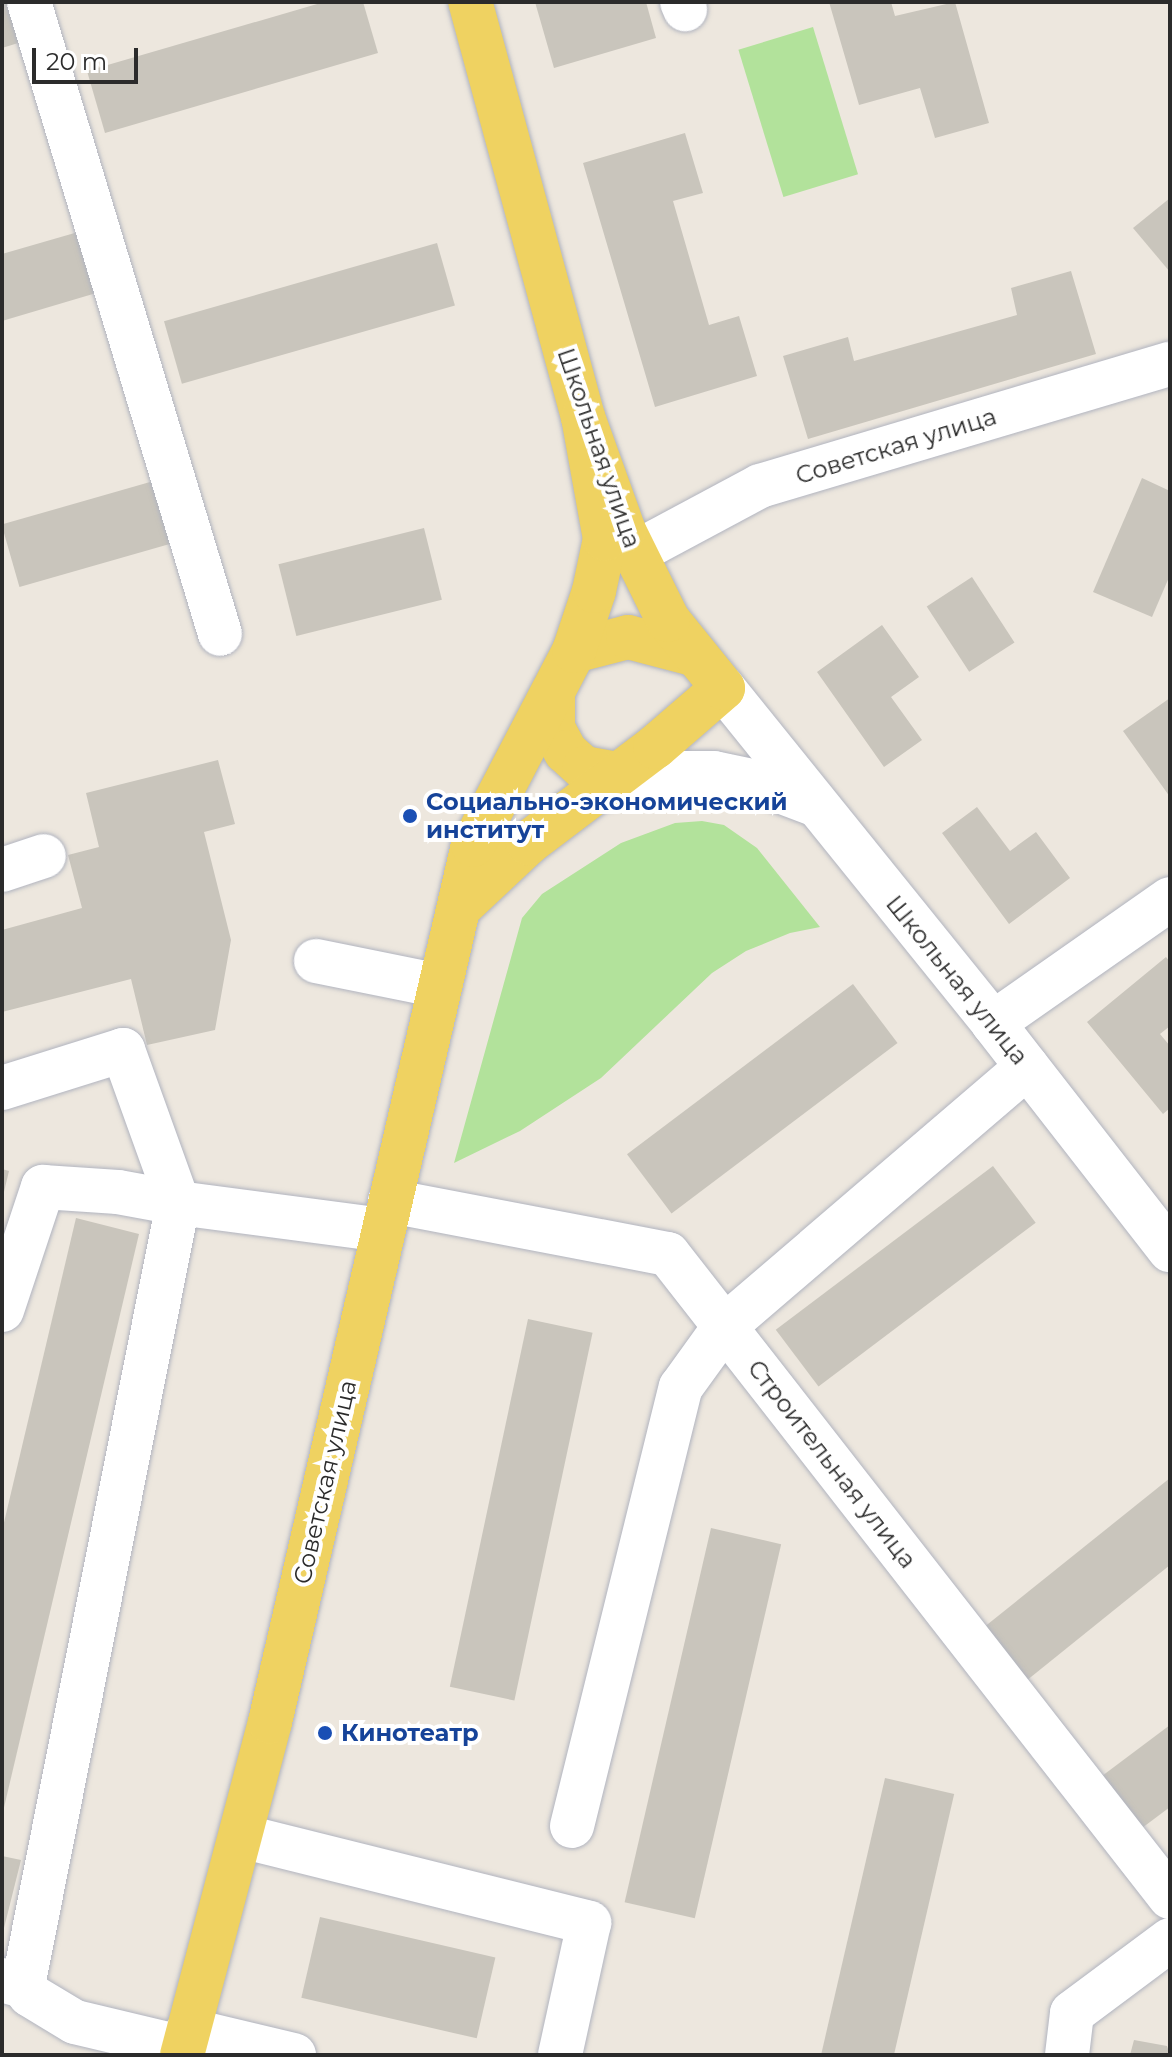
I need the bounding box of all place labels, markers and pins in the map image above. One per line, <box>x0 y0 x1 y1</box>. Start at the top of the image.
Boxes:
place label: Социально-экономический институт <box>426 788 788 844</box>
marker: Социально-экономический институт <box>401 807 419 825</box>
place label: Кинотеатр <box>341 1719 479 1747</box>
marker: Кинотеатр <box>316 1724 334 1742</box>

